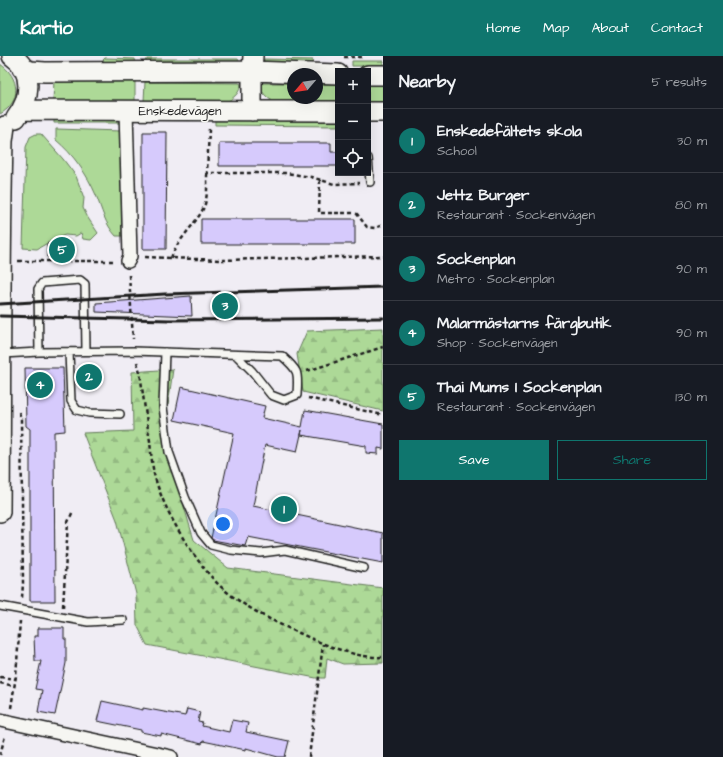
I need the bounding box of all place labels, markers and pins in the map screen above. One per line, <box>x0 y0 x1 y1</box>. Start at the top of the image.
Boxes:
pin: 5 <box>49 235 75 265</box>
pin: 3 <box>212 291 238 321</box>
pin: 2 <box>76 362 102 392</box>
pin: 4 <box>27 370 53 400</box>
pin: 1 <box>271 494 297 524</box>

